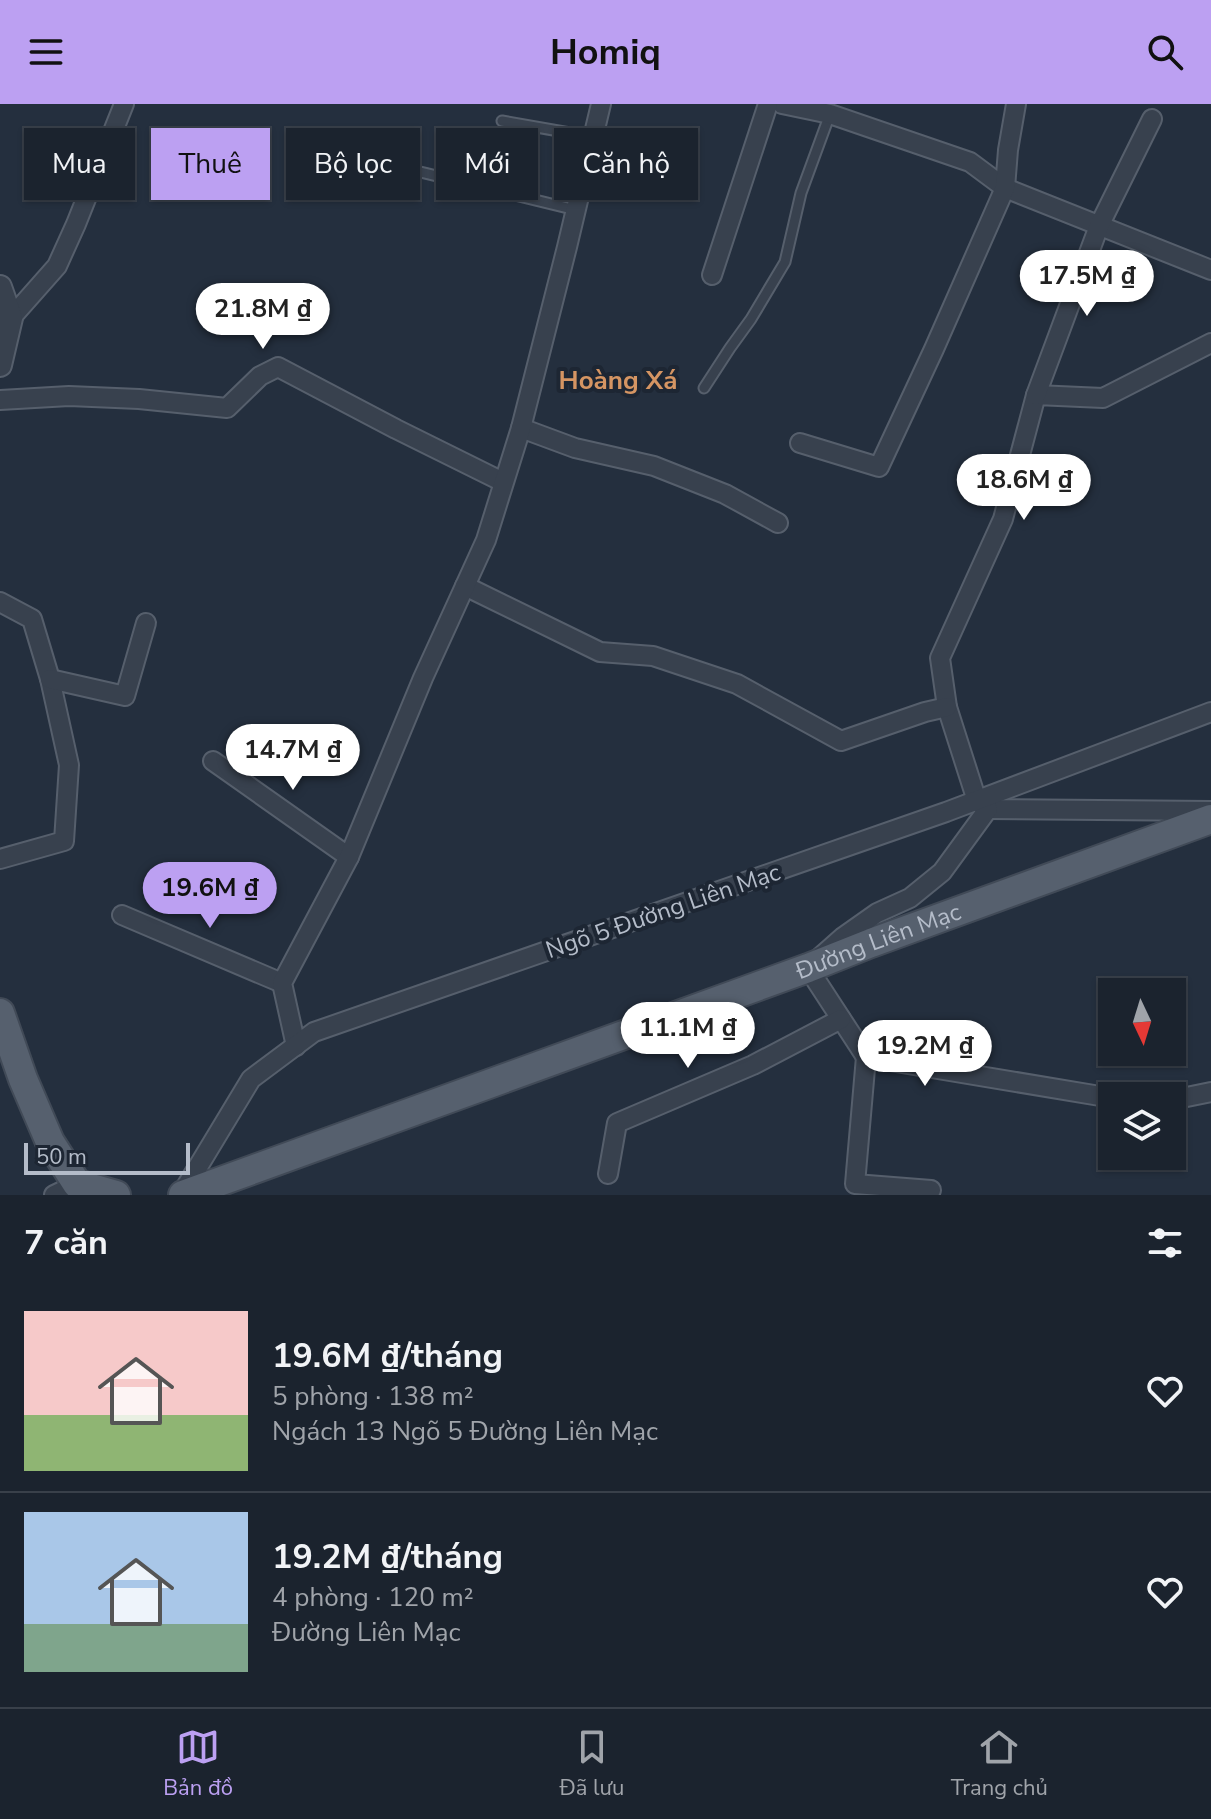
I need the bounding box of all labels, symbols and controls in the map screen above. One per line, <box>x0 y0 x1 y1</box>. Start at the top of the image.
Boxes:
text: Homiq <box>550 28 661 77</box>
icon: menu <box>24 30 68 74</box>
icon: search <box>1143 30 1187 74</box>
chip: Mua <box>24 128 135 200</box>
chip: Thuê <box>151 128 270 200</box>
chip: Bộ lọc <box>286 128 420 200</box>
chip: Mới <box>436 128 538 200</box>
chip: Căn hộ <box>554 128 698 200</box>
pin: 17.5M ₫ <box>1013 250 1161 318</box>
text: 17.5M ₫ <box>1038 258 1136 293</box>
pin: 21.8M ₫ <box>189 283 337 351</box>
text: 21.8M ₫ <box>214 291 312 326</box>
district label: Hoàng Xá <box>559 363 677 398</box>
pin: 18.6M ₫ <box>950 454 1098 522</box>
text: 18.6M ₫ <box>975 462 1073 497</box>
pin: 14.7M ₫ <box>219 724 367 792</box>
text: 14.7M ₫ <box>244 732 342 767</box>
street label: Ngõ 5 Đường Liên Mạc <box>542 856 784 966</box>
pin: 19.6M ₫ <box>136 862 284 930</box>
text: 19.6M ₫ <box>161 870 259 905</box>
street label: Đường Liên Mạc <box>790 896 965 987</box>
north arrow <box>1098 978 1186 1066</box>
map controls <box>1098 978 1186 1170</box>
pin: 11.1M ₫ <box>614 1002 762 1070</box>
text: 11.1M ₫ <box>639 1010 737 1045</box>
pin: 19.2M ₫ <box>851 1020 999 1088</box>
text: 19.2M ₫ <box>876 1028 974 1063</box>
button: layers <box>1098 1082 1186 1170</box>
scale bar <box>24 1139 190 1175</box>
text: 50 m <box>36 1142 87 1172</box>
text: 7 căn <box>24 1220 108 1266</box>
icon: filters <box>1143 1221 1187 1265</box>
text: 19.6M ₫/tháng <box>272 1333 503 1379</box>
icon: home <box>88 1343 184 1439</box>
icon: heart <box>1143 1369 1187 1413</box>
text: 5 phòng · 138 m² <box>272 1379 474 1414</box>
text: Ngách 13 Ngõ 5 Đường Liên Mạc <box>272 1414 658 1449</box>
text: 19.2M ₫/tháng <box>272 1534 503 1580</box>
icon: home <box>88 1544 184 1640</box>
icon: heart <box>1143 1570 1187 1614</box>
text: 4 phòng · 120 m² <box>272 1580 474 1615</box>
text: Đường Liên Mạc <box>272 1615 461 1650</box>
tab: Bản đồ <box>163 1725 233 1803</box>
tab: Đã lưu <box>559 1725 624 1803</box>
tab: Trang chủ <box>951 1725 1048 1803</box>

